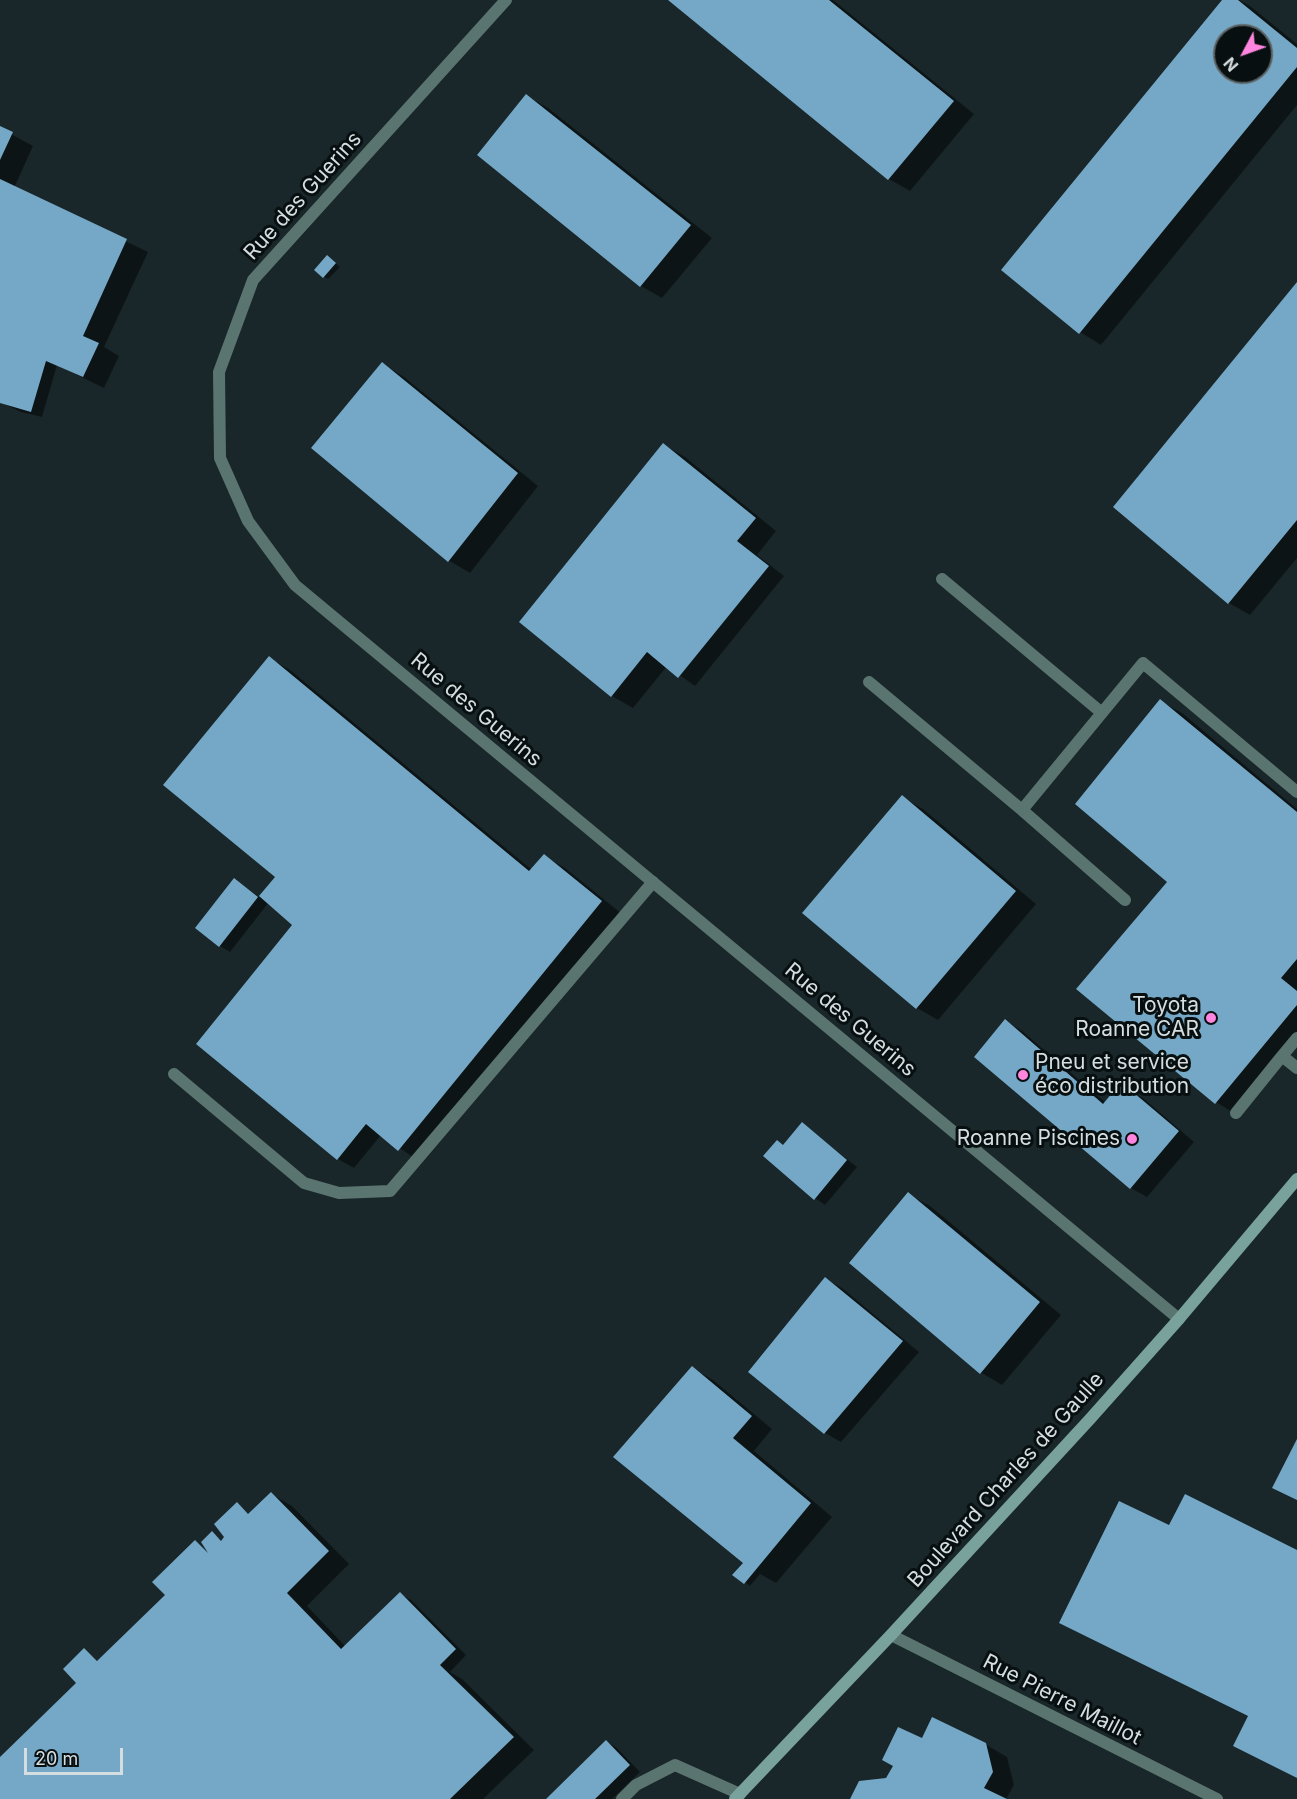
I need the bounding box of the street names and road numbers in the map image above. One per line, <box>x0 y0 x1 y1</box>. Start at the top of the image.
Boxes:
street label: Rue des Guerins <box>239 127 367 265</box>
street label: Rue des Guerins <box>405 648 547 772</box>
street label: Rue des Guerins <box>779 958 921 1082</box>
street label: Boulevard Charles de Gaulle <box>903 1367 1109 1593</box>
street label: Rue Pierre Maillot <box>979 1649 1145 1751</box>

